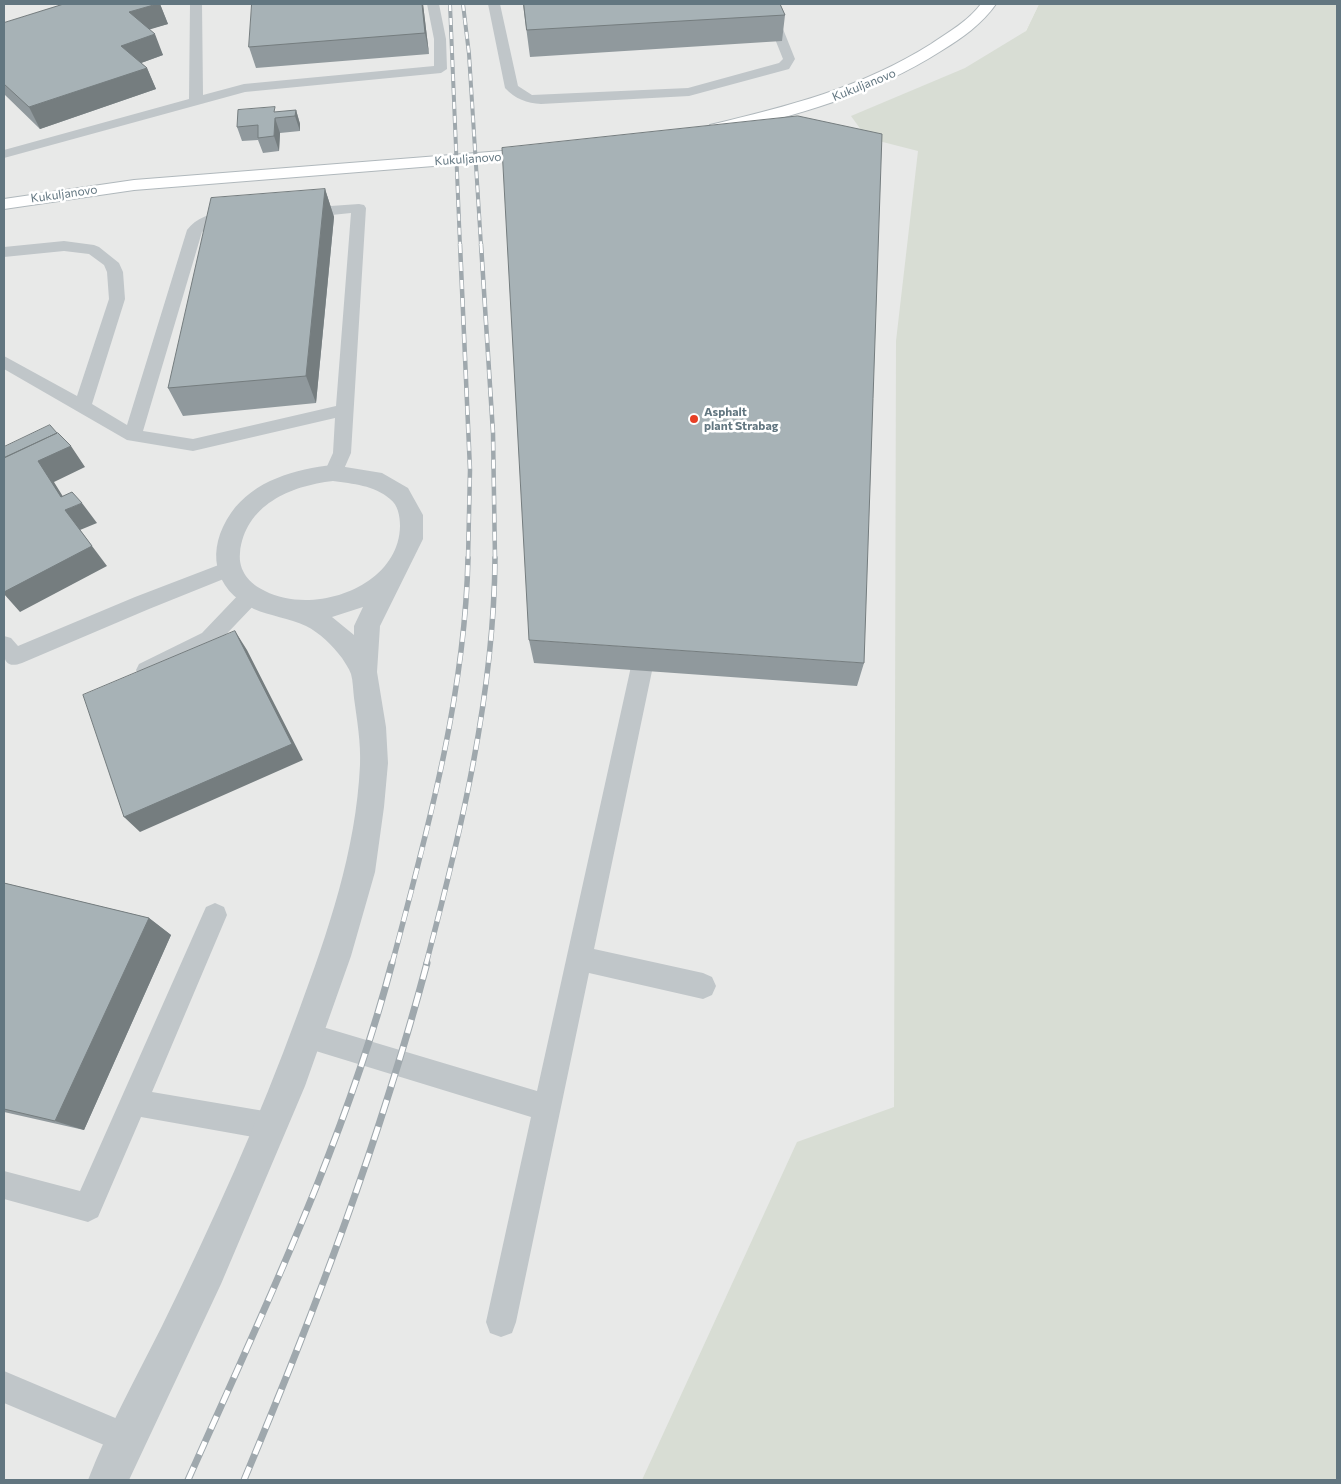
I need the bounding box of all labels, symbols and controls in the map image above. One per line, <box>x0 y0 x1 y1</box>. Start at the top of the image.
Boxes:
street label: Kukuljanovo <box>830 66 898 104</box>
street label: Kukuljanovo <box>434 149 502 169</box>
street label: Kukuljanovo <box>30 182 98 206</box>
place label: Asphalt plant Strabag <box>704 405 778 433</box>
marker: Asphalt plant Strabag <box>688 413 700 425</box>

